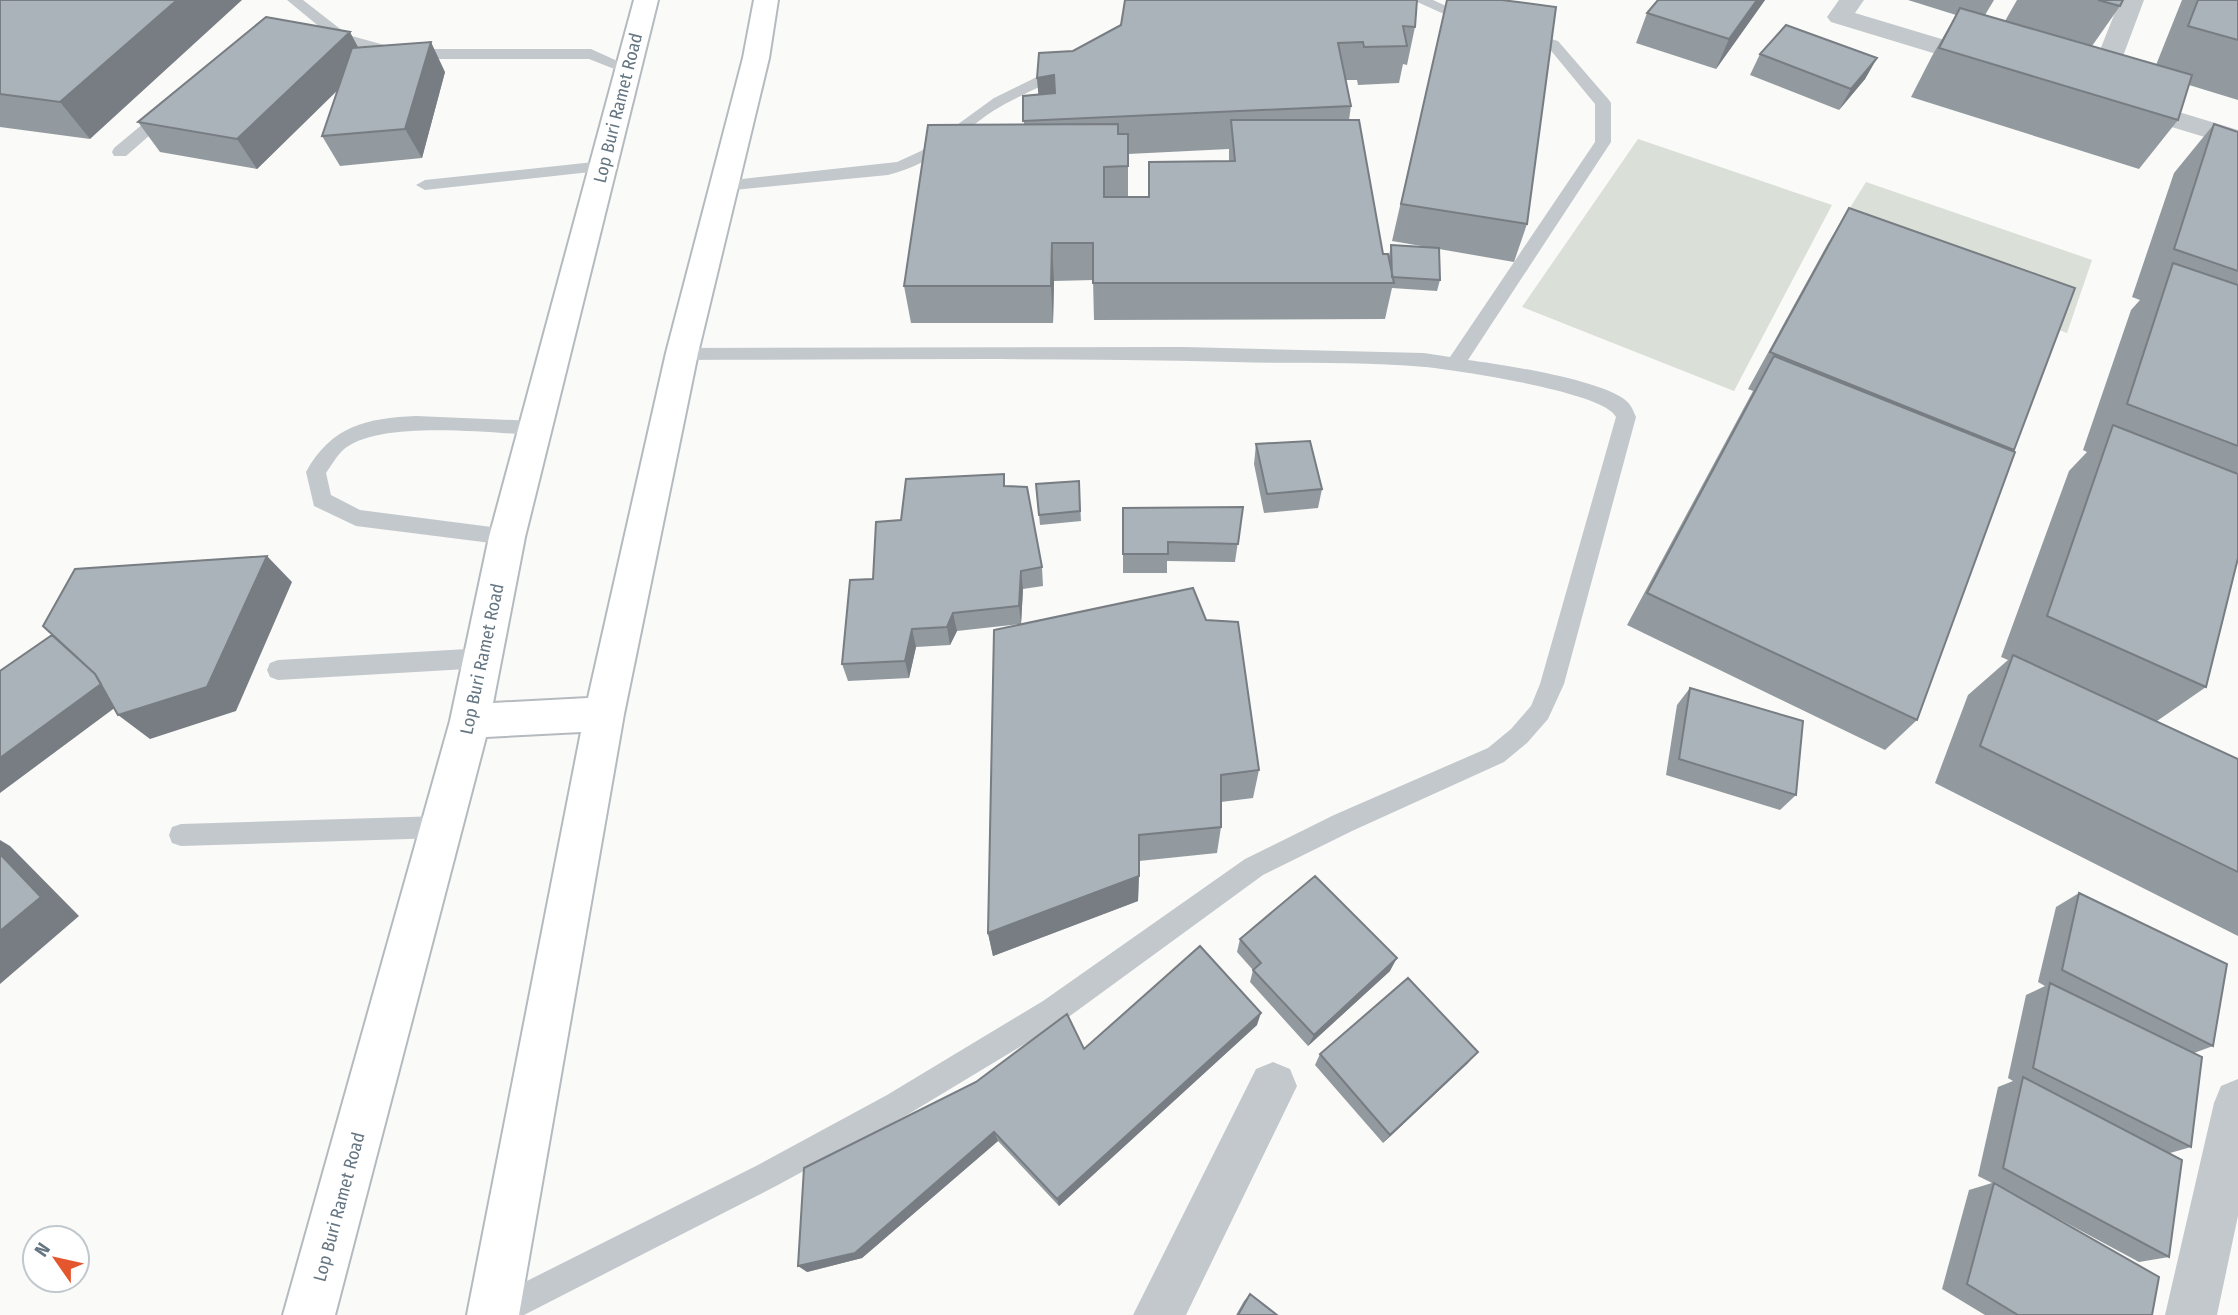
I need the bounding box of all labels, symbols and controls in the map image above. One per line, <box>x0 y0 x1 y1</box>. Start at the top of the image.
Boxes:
street label: Lop Buri Ramet Road <box>589 31 647 185</box>
street label: Lop Buri Ramet Road <box>455 582 509 736</box>
street label: Lop Buri Ramet Road <box>308 1130 370 1284</box>
north arrow <box>21 1224 91 1294</box>
text: N <box>30 1239 55 1261</box>

